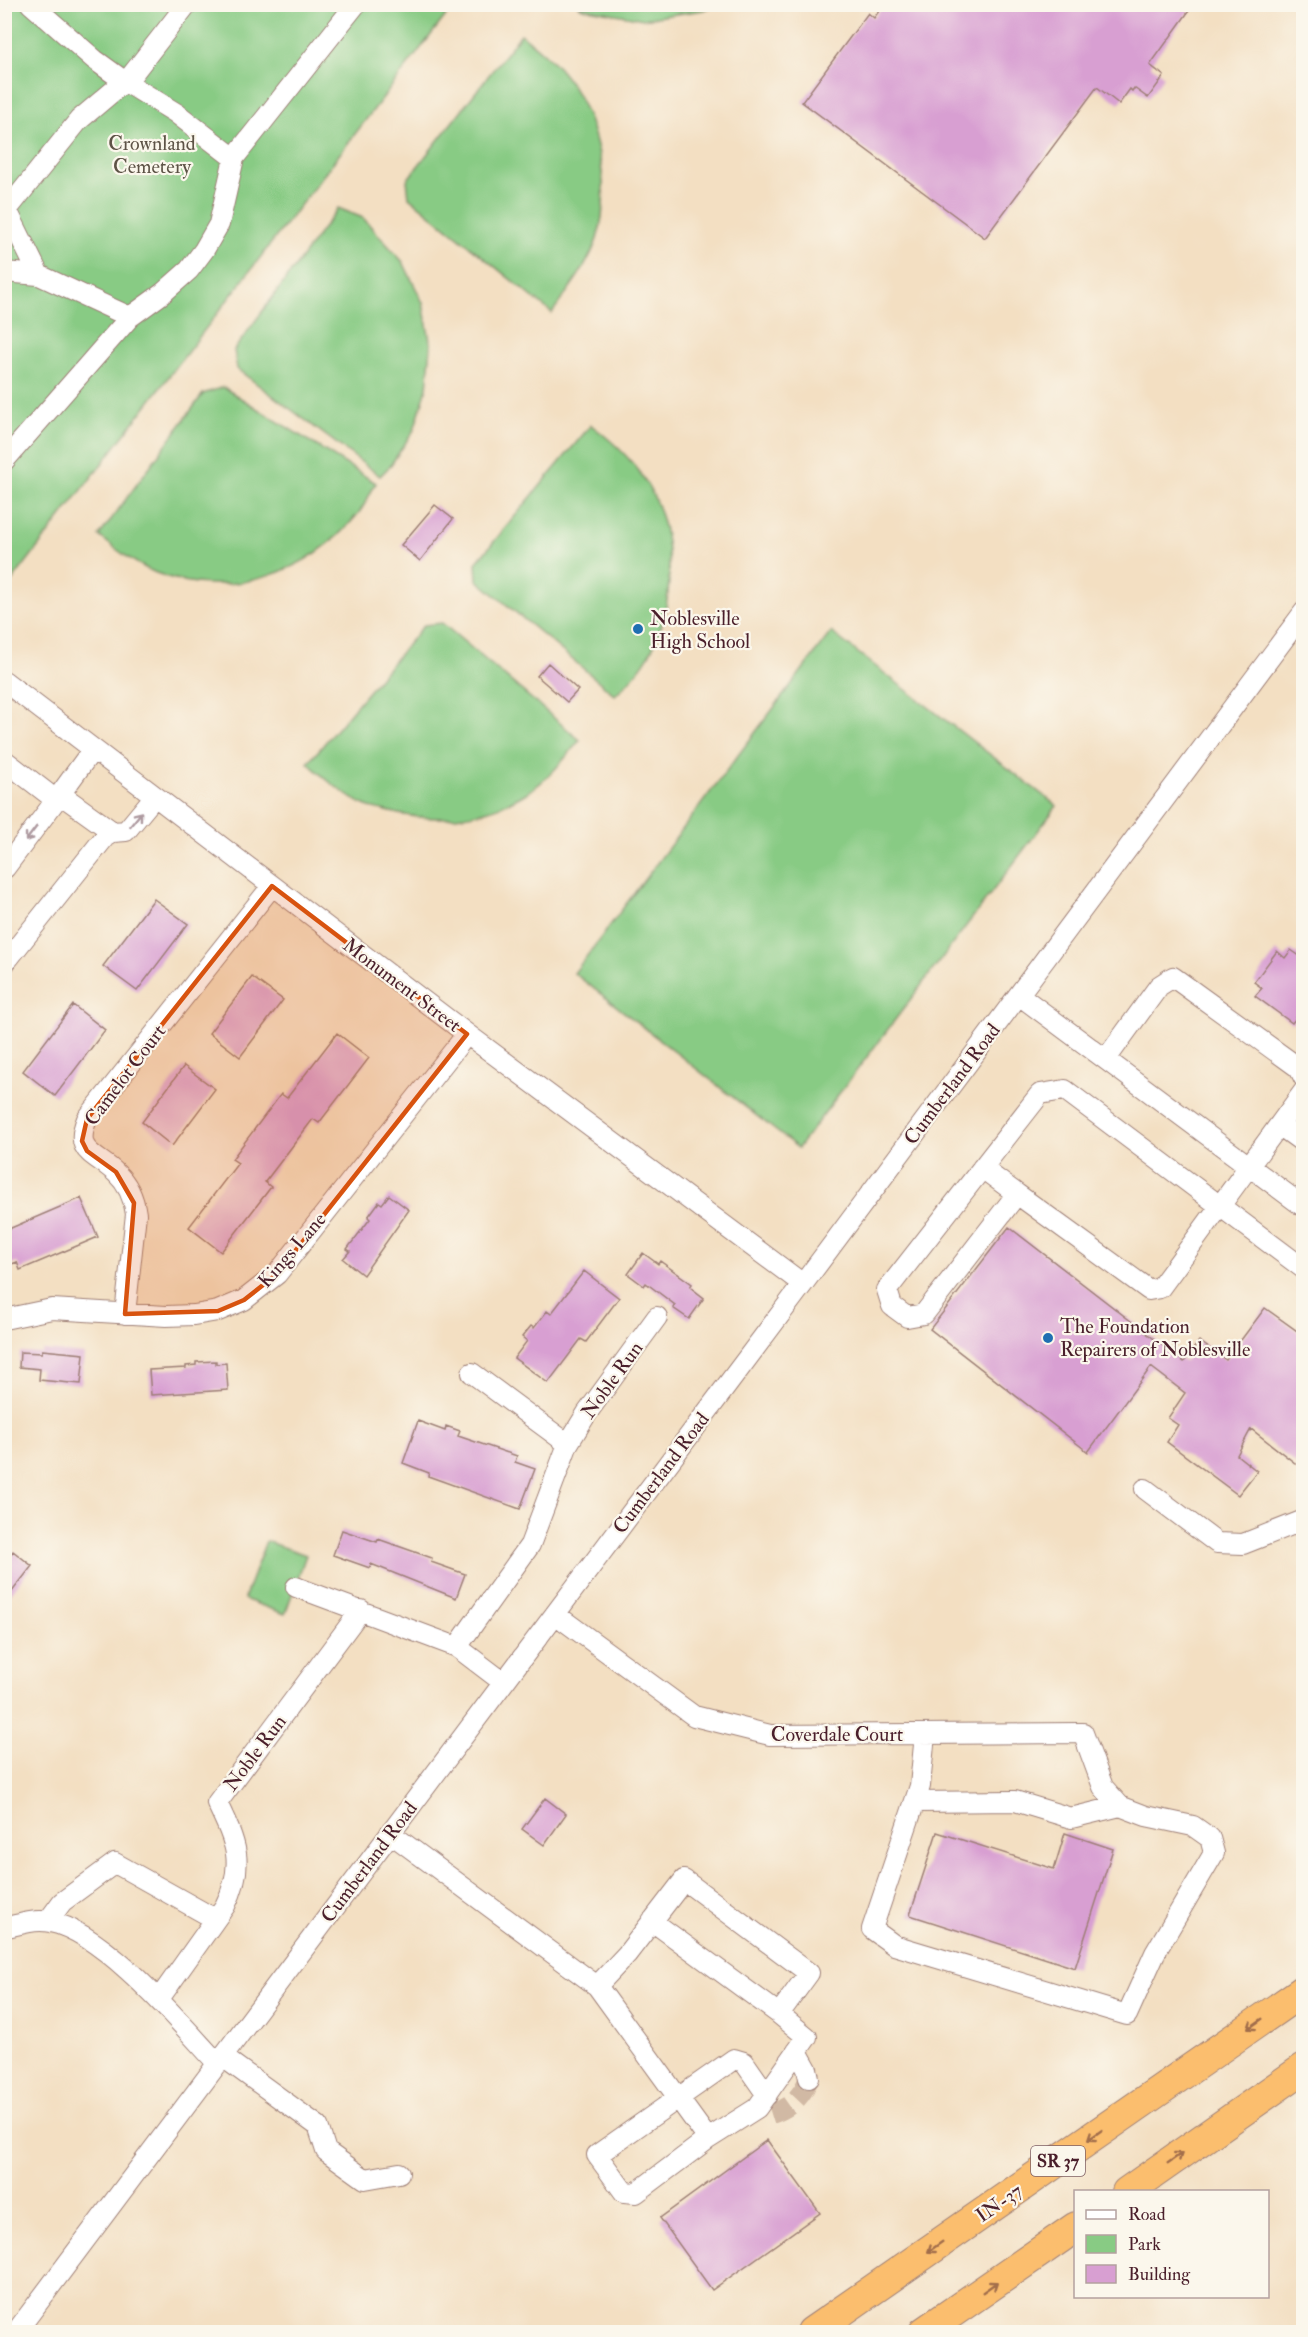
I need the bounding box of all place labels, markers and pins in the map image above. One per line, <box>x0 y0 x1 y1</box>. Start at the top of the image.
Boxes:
place label: Noblesville High School <box>650 606 750 654</box>
marker: Noblesville High School <box>631 622 645 636</box>
place label: The Foundation Repairers of Noblesville <box>1060 1314 1250 1363</box>
marker: The Foundation Repairers of Noblesville <box>1041 1331 1055 1345</box>

